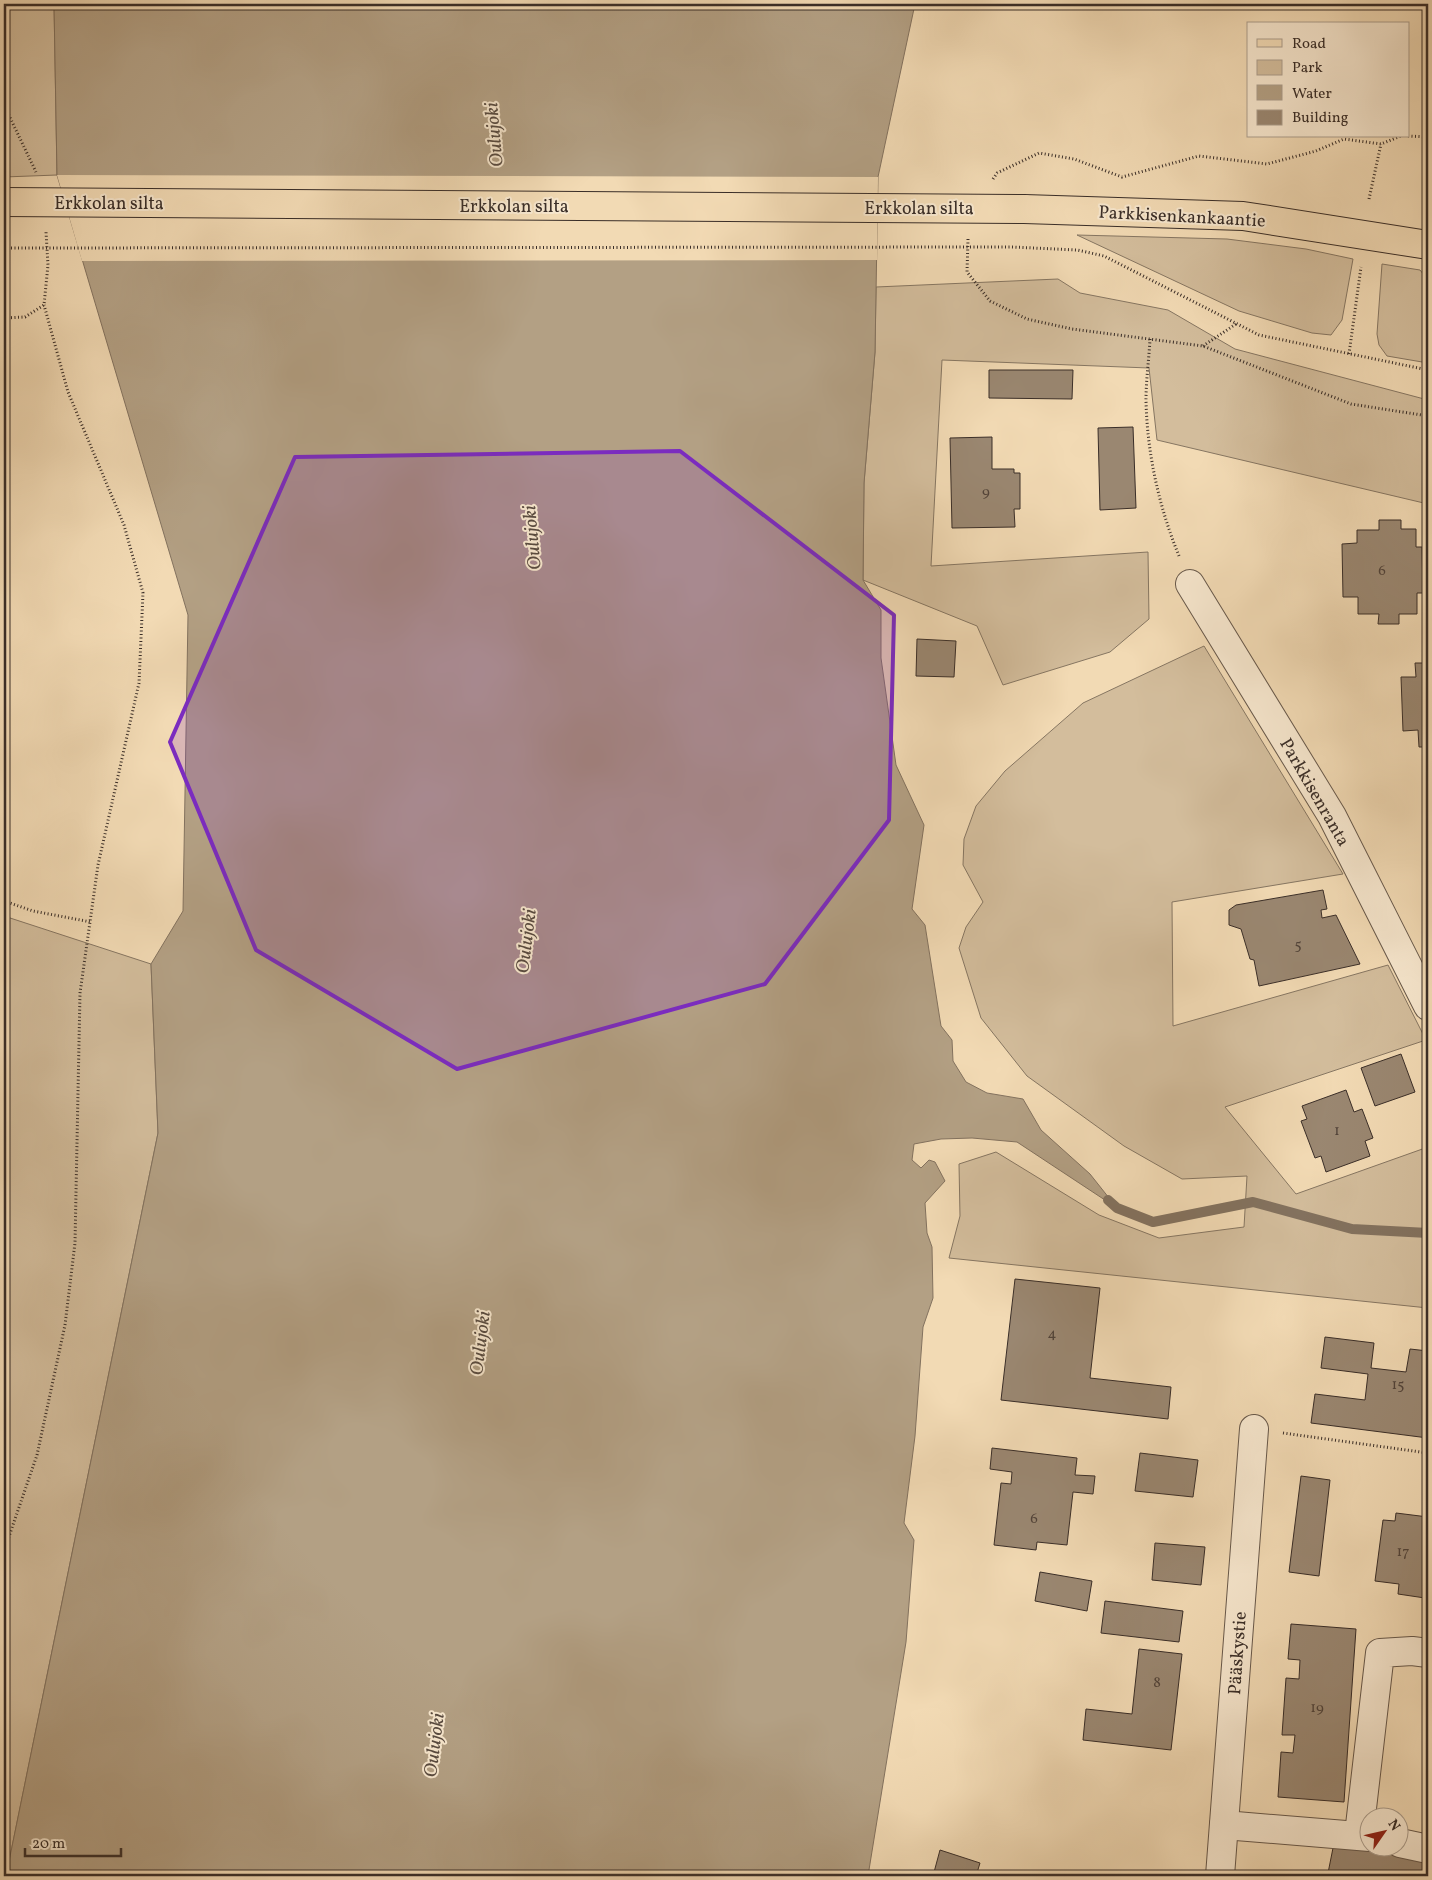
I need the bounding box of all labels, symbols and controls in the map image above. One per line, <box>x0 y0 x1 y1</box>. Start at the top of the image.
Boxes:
legend <box>1247 22 1410 138</box>
text: Road <box>1292 34 1326 55</box>
text: Park <box>1292 58 1323 79</box>
text: Water <box>1292 84 1332 105</box>
water label: Oulujoki <box>479 101 511 168</box>
text: Building <box>1292 108 1349 129</box>
street label: Erkkolan silta <box>54 192 164 217</box>
street label: Erkkolan silta <box>459 195 569 220</box>
street label: Erkkolan silta <box>864 197 974 222</box>
street label: Parkkisenkankaantie <box>1098 201 1266 234</box>
house number: 9 <box>982 482 990 503</box>
water label: Oulujoki <box>517 504 549 571</box>
house number: 6 <box>1378 561 1386 582</box>
street label: Parkkisenranta <box>1272 734 1355 852</box>
water label: Oulujoki <box>510 907 544 975</box>
house number: 5 <box>1294 935 1302 956</box>
house number: 1 <box>1334 1121 1340 1142</box>
water label: Oulujoki <box>464 1309 498 1377</box>
house number: 4 <box>1048 1324 1057 1345</box>
house number: 15 <box>1391 1375 1405 1396</box>
house number: 6 <box>1030 1509 1038 1530</box>
house number: 17 <box>1396 1542 1410 1563</box>
street label: Pääskystie <box>1223 1611 1254 1696</box>
house number: 8 <box>1153 1673 1161 1694</box>
house number: 19 <box>1310 1698 1324 1719</box>
water label: Oulujoki <box>418 1711 452 1779</box>
north arrow <box>1360 1808 1410 1858</box>
text: N <box>1383 1816 1404 1835</box>
scale bar <box>25 1825 121 1857</box>
text: 20 m <box>32 1834 65 1855</box>

